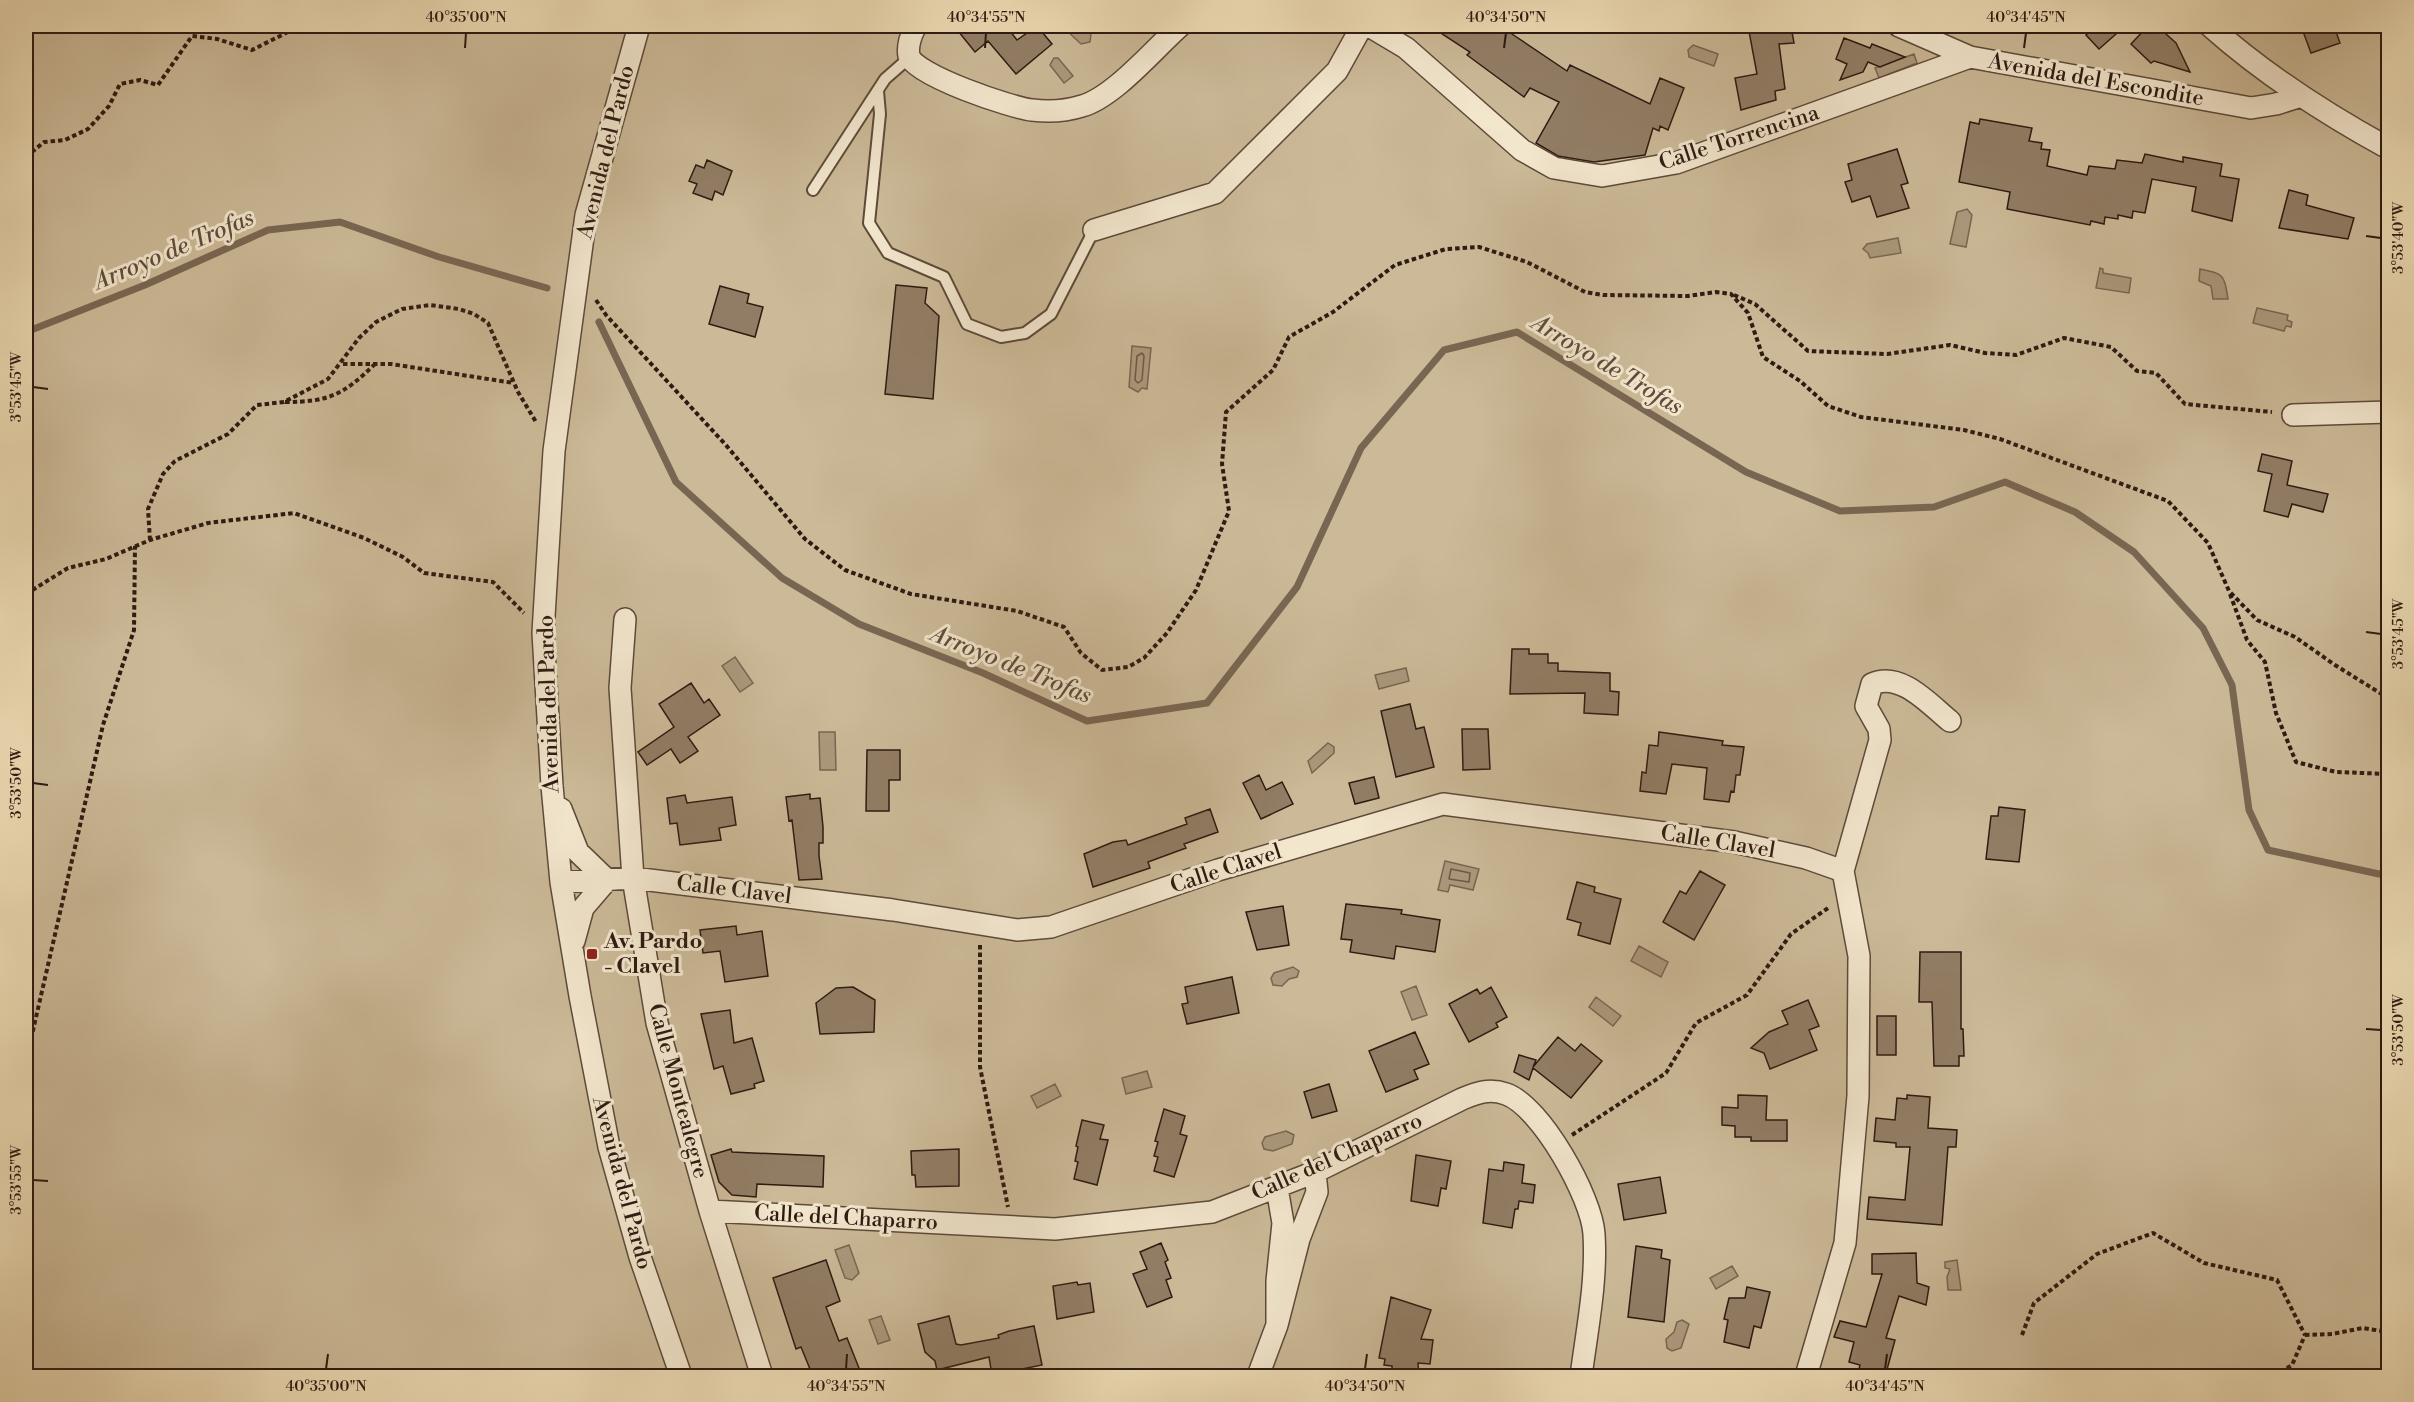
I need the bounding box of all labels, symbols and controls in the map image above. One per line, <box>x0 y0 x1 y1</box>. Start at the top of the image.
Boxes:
text: 40°35'00"N <box>425 8 507 27</box>
text: 40°34'55"N <box>947 8 1025 27</box>
text: 40°34'50"N <box>1466 8 1546 27</box>
text: 40°34'45"N <box>1986 8 2066 27</box>
street label: Avenida del Escondite <box>1985 48 2206 112</box>
street label: Avenida del Pardo <box>571 62 641 243</box>
street label: Calle Torrencina <box>1655 99 1823 177</box>
text: 3°53'40"W <box>2389 202 2408 274</box>
water label: Arroyo de Trofas <box>87 203 258 298</box>
water label: Arroyo de Trofas <box>1523 307 1688 422</box>
text: 3°53'45"W <box>7 351 26 422</box>
text: 3°53'45"W <box>2389 598 2408 669</box>
street label: Avenida del Pardo <box>532 614 566 795</box>
water label: Arroyo de Trofas <box>923 618 1096 711</box>
text: 3°53'50"W <box>7 747 26 819</box>
street label: Calle Clavel <box>1659 820 1778 864</box>
street label: Calle Clavel <box>1167 838 1286 900</box>
street label: Calle Clavel <box>675 870 794 911</box>
place label: Av. Pardo - Clavel <box>603 928 702 980</box>
marker: Av. Pardo - Clavel <box>585 947 599 961</box>
text: 3°53'50"W <box>2389 994 2408 1066</box>
street label: Calle Montealegre <box>642 1001 714 1181</box>
street label: Avenida del Pardo <box>586 1092 658 1273</box>
street label: Calle del Chaparro <box>1247 1107 1427 1207</box>
text: 3°53'55"W <box>7 1145 26 1215</box>
street label: Calle del Chaparro <box>753 1200 939 1236</box>
text: 40°35'00"N <box>285 1377 367 1396</box>
text: 40°34'55"N <box>807 1377 885 1396</box>
text: 40°34'50"N <box>1325 1377 1405 1396</box>
text: 40°34'45"N <box>1845 1377 1925 1396</box>

